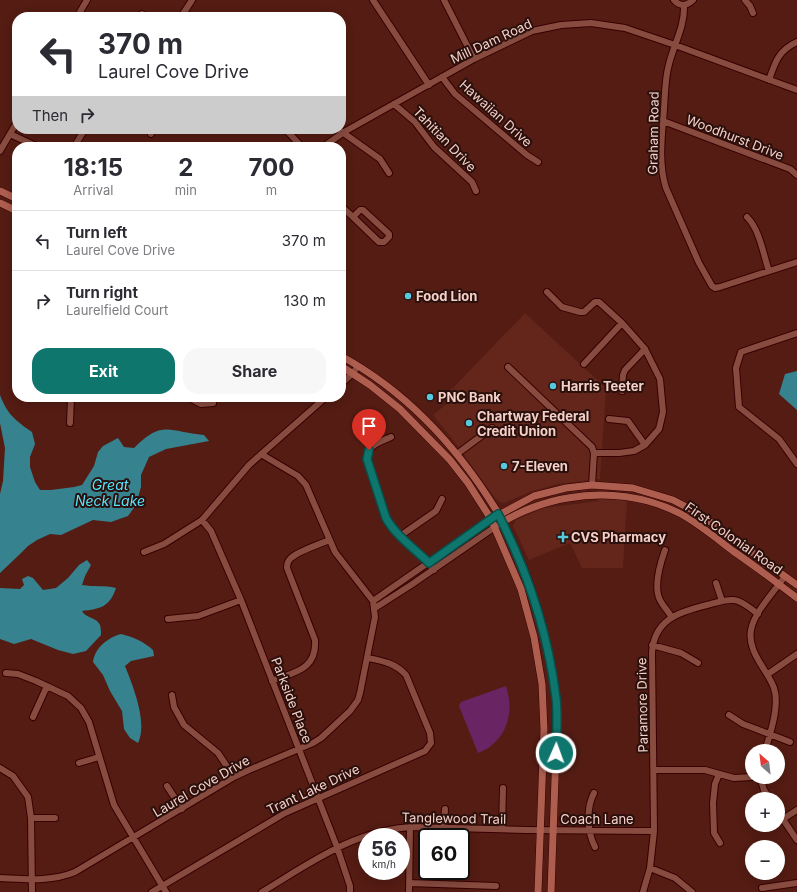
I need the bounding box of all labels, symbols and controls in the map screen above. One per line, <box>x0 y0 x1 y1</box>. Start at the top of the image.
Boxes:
street label: Mill Dam Road <box>448 15 534 67</box>
text: 370 m <box>98 27 183 61</box>
icon: left <box>32 28 84 80</box>
text: Laurel Cove Drive <box>98 61 249 82</box>
street label: Hawaiian Drive <box>456 76 536 150</box>
street label: Graham Road <box>644 91 662 175</box>
street label: Tahitian Drive <box>410 103 480 175</box>
icon: right <box>76 104 98 126</box>
text: Then <box>32 106 68 125</box>
street label: Woodhurst Drive <box>684 111 786 163</box>
text: 18:15 <box>64 153 123 182</box>
text: 2 <box>178 153 193 182</box>
text: 700 <box>248 153 294 182</box>
text: Arrival <box>73 182 113 198</box>
text: min <box>175 182 197 198</box>
text: m <box>266 182 277 198</box>
text: Turn left <box>66 223 127 242</box>
icon: left <box>32 230 54 252</box>
text: 370 m <box>282 231 326 250</box>
text: Laurel Cove Drive <box>66 242 175 258</box>
text: Turn right <box>66 283 138 302</box>
place label: Food Lion <box>416 288 477 304</box>
icon: right <box>32 290 54 312</box>
text: 130 m <box>284 291 326 310</box>
marker: Food Lion <box>403 291 413 301</box>
text: Laurelfield Court <box>66 302 168 318</box>
button: Exit <box>32 348 175 394</box>
button: Share <box>183 348 326 394</box>
place label: Harris Teeter <box>561 378 644 394</box>
marker: Harris Teeter <box>548 381 558 391</box>
place label: PNC Bank <box>438 389 501 405</box>
marker: PNC Bank <box>425 392 435 402</box>
place label: Chartway Federal Credit Union <box>477 408 589 439</box>
pin <box>352 409 386 450</box>
icon: arrive <box>358 415 380 437</box>
marker: Chartway Federal Credit Union <box>464 418 474 428</box>
place label: 7-Eleven <box>512 458 568 474</box>
marker: 7-Eleven <box>499 461 509 471</box>
water label: Great Neck Lake <box>75 476 145 509</box>
street label: First Colonial Road <box>682 498 786 578</box>
place label: CVS Pharmacy <box>571 529 666 545</box>
marker: CVS Pharmacy <box>558 532 568 542</box>
street label: Parkside Place <box>268 655 316 745</box>
street label: Paramore Drive <box>633 657 651 753</box>
position arrow <box>535 732 577 774</box>
north arrow <box>745 744 785 784</box>
map controls <box>745 744 785 880</box>
street label: Laurel Cove Drive <box>150 752 252 820</box>
street label: Trant Lake Drive <box>264 761 362 817</box>
button: + <box>745 792 785 832</box>
street label: Tanglewood Trail <box>402 809 506 827</box>
street label: Coach Lane <box>560 811 634 827</box>
speed limit sign: 60 <box>418 828 470 880</box>
text: 56 <box>371 837 397 861</box>
button: − <box>745 840 785 880</box>
text: km/h <box>372 858 396 870</box>

